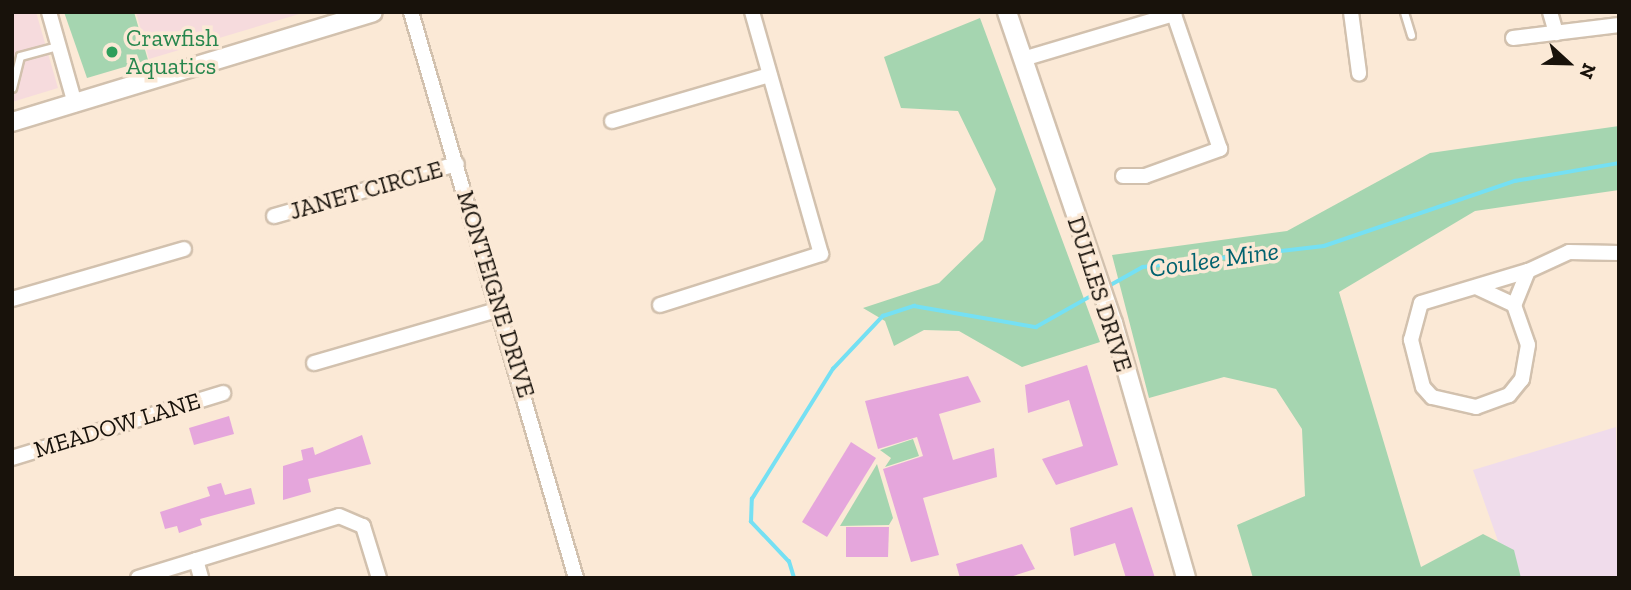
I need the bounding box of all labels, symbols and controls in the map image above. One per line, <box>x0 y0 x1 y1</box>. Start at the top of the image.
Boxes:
place label: Crawfish Aquatics <box>126 24 219 80</box>
north arrow <box>1533 28 1603 98</box>
marker: Crawfish Aquatics <box>104 44 120 60</box>
text: N <box>1575 60 1601 82</box>
street label: JANET CIRCLE <box>286 154 446 226</box>
street label: MONTEIGNE DRIVE <box>451 187 541 401</box>
street label: DULLES DRIVE <box>1061 213 1139 375</box>
water label: Coulee Mine <box>1147 235 1281 285</box>
street label: MEADOW LANE <box>30 386 204 464</box>

